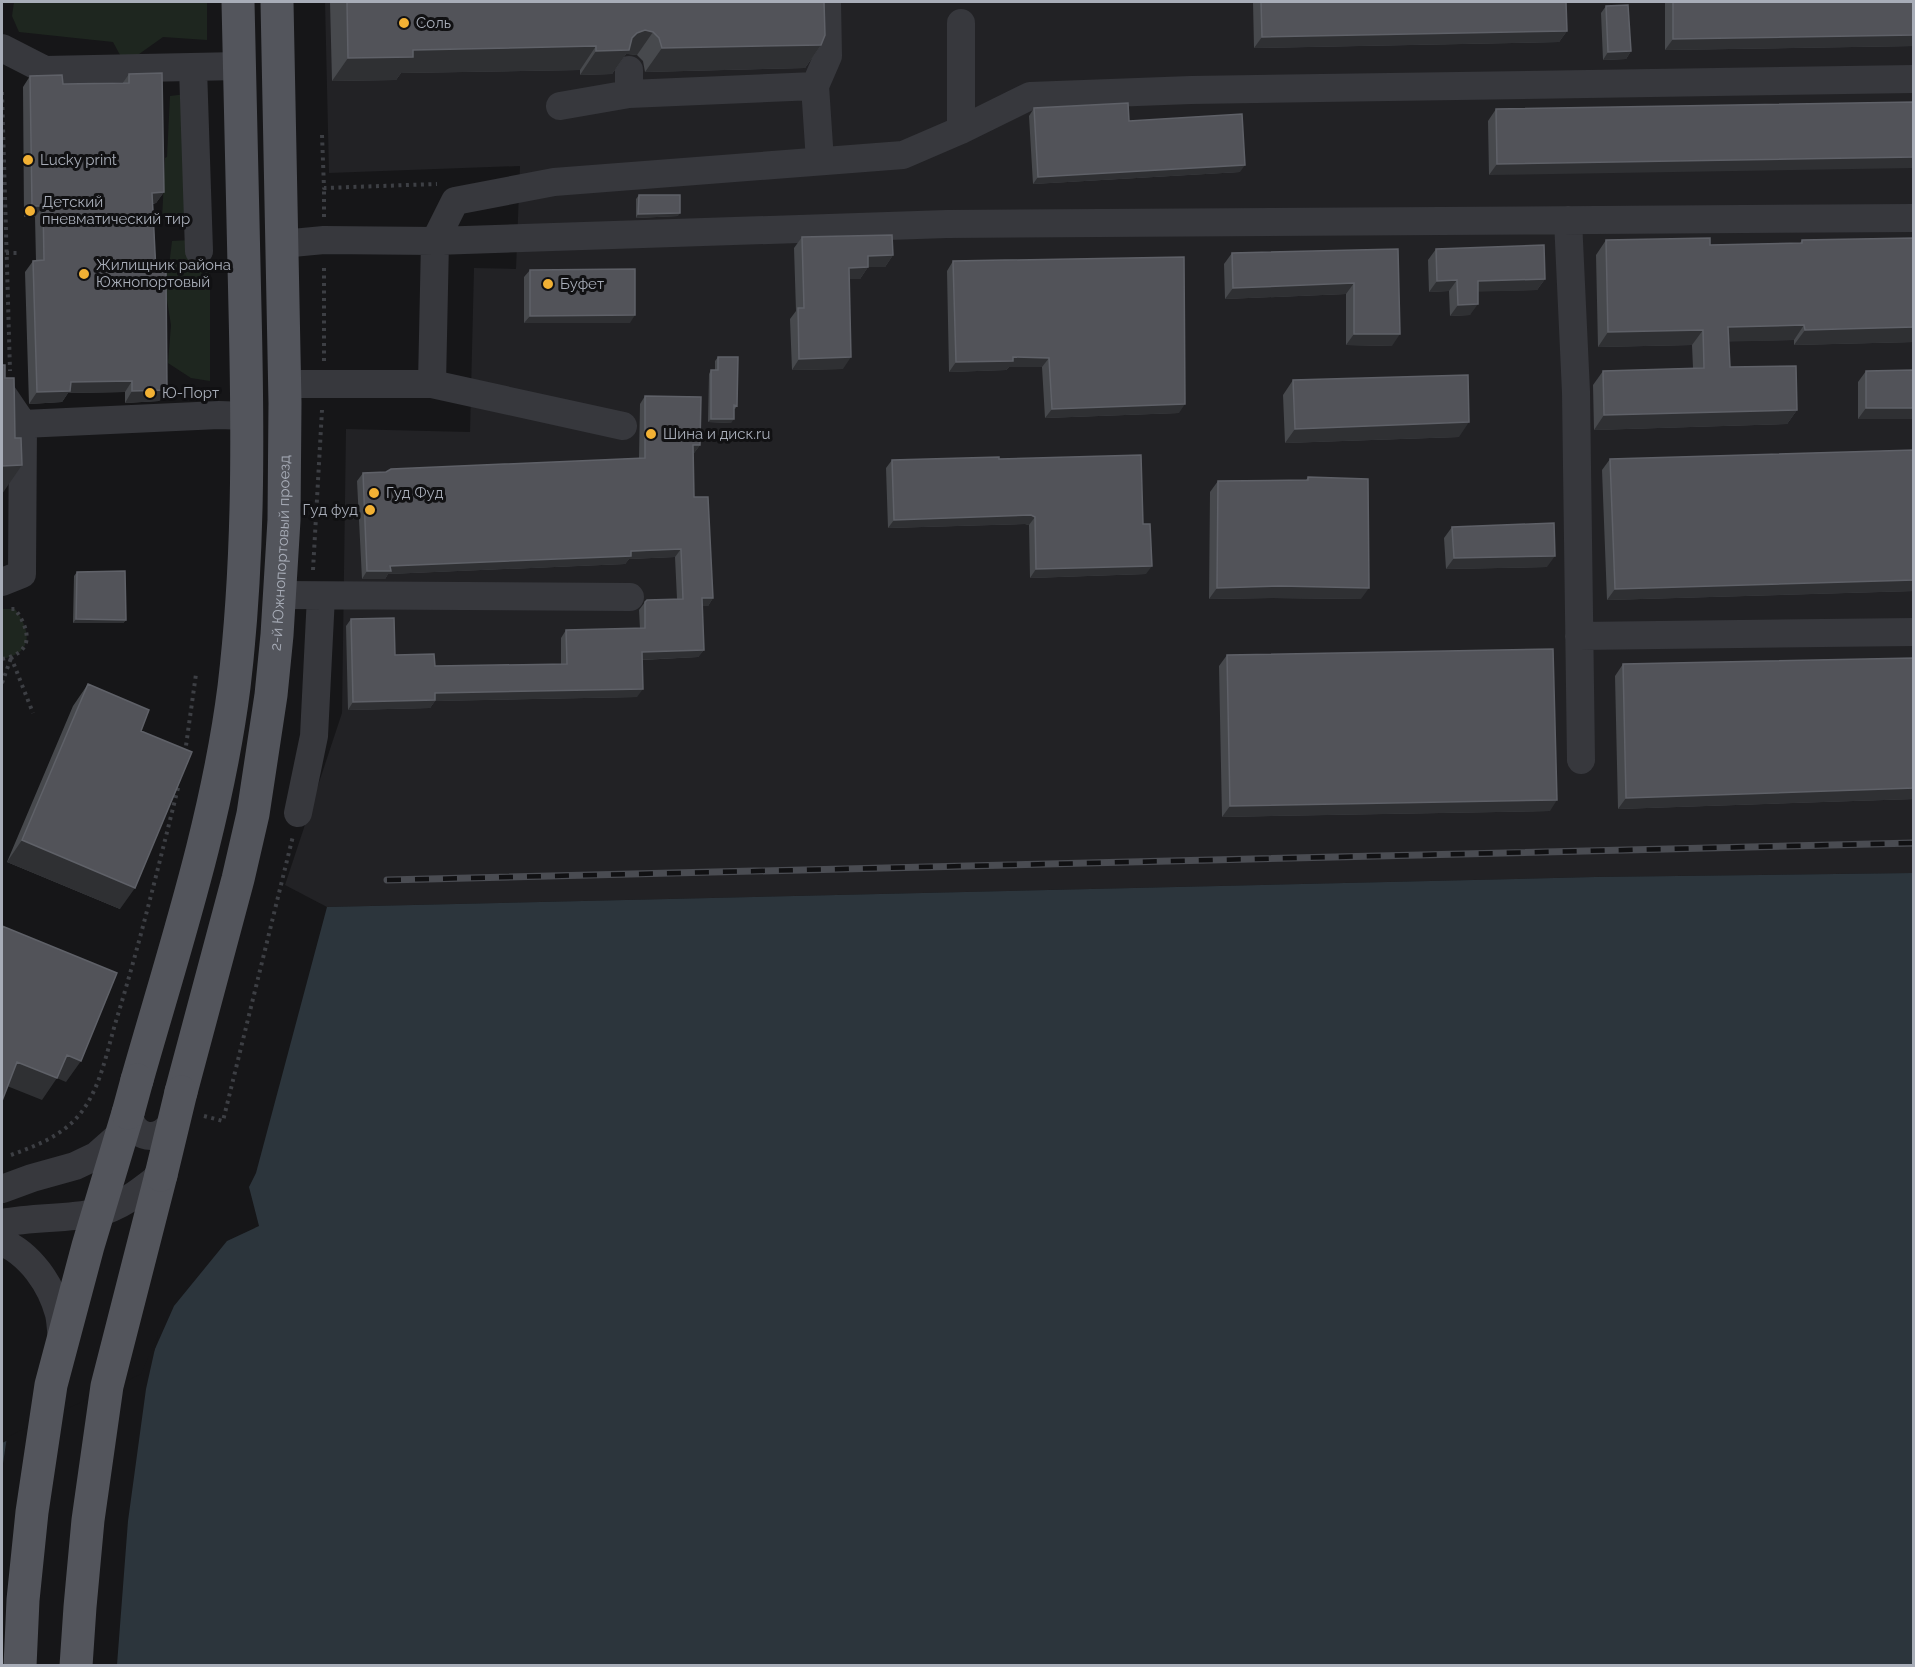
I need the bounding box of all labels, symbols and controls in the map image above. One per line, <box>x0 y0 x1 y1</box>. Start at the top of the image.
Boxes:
place label: Соль <box>416 14 451 32</box>
marker: Соль <box>397 16 411 30</box>
place label: Lucky print <box>40 151 117 169</box>
marker: Lucky print <box>21 153 35 167</box>
place label: Детский пневматический тир <box>42 193 190 228</box>
marker: Детский пневматический тир <box>23 204 37 218</box>
place label: Жилищник района Южнопортовый <box>96 256 231 291</box>
marker: Жилищник района Южнопортовый <box>77 267 91 281</box>
place label: Буфет <box>560 275 604 293</box>
marker: Буфет <box>541 277 555 291</box>
place label: Ю-Порт <box>162 384 219 402</box>
marker: Ю-Порт <box>143 386 157 400</box>
place label: Шина и диск.ru <box>663 425 770 443</box>
marker: Шина и диск.ru <box>644 427 658 441</box>
street label: 2-й Южнопортовый проезд <box>266 455 294 652</box>
place label: Гуд Фуд <box>386 484 444 502</box>
marker: Гуд Фуд <box>367 486 381 500</box>
place label: Гуд фуд <box>303 501 358 519</box>
marker: Гуд фуд <box>363 503 377 517</box>

